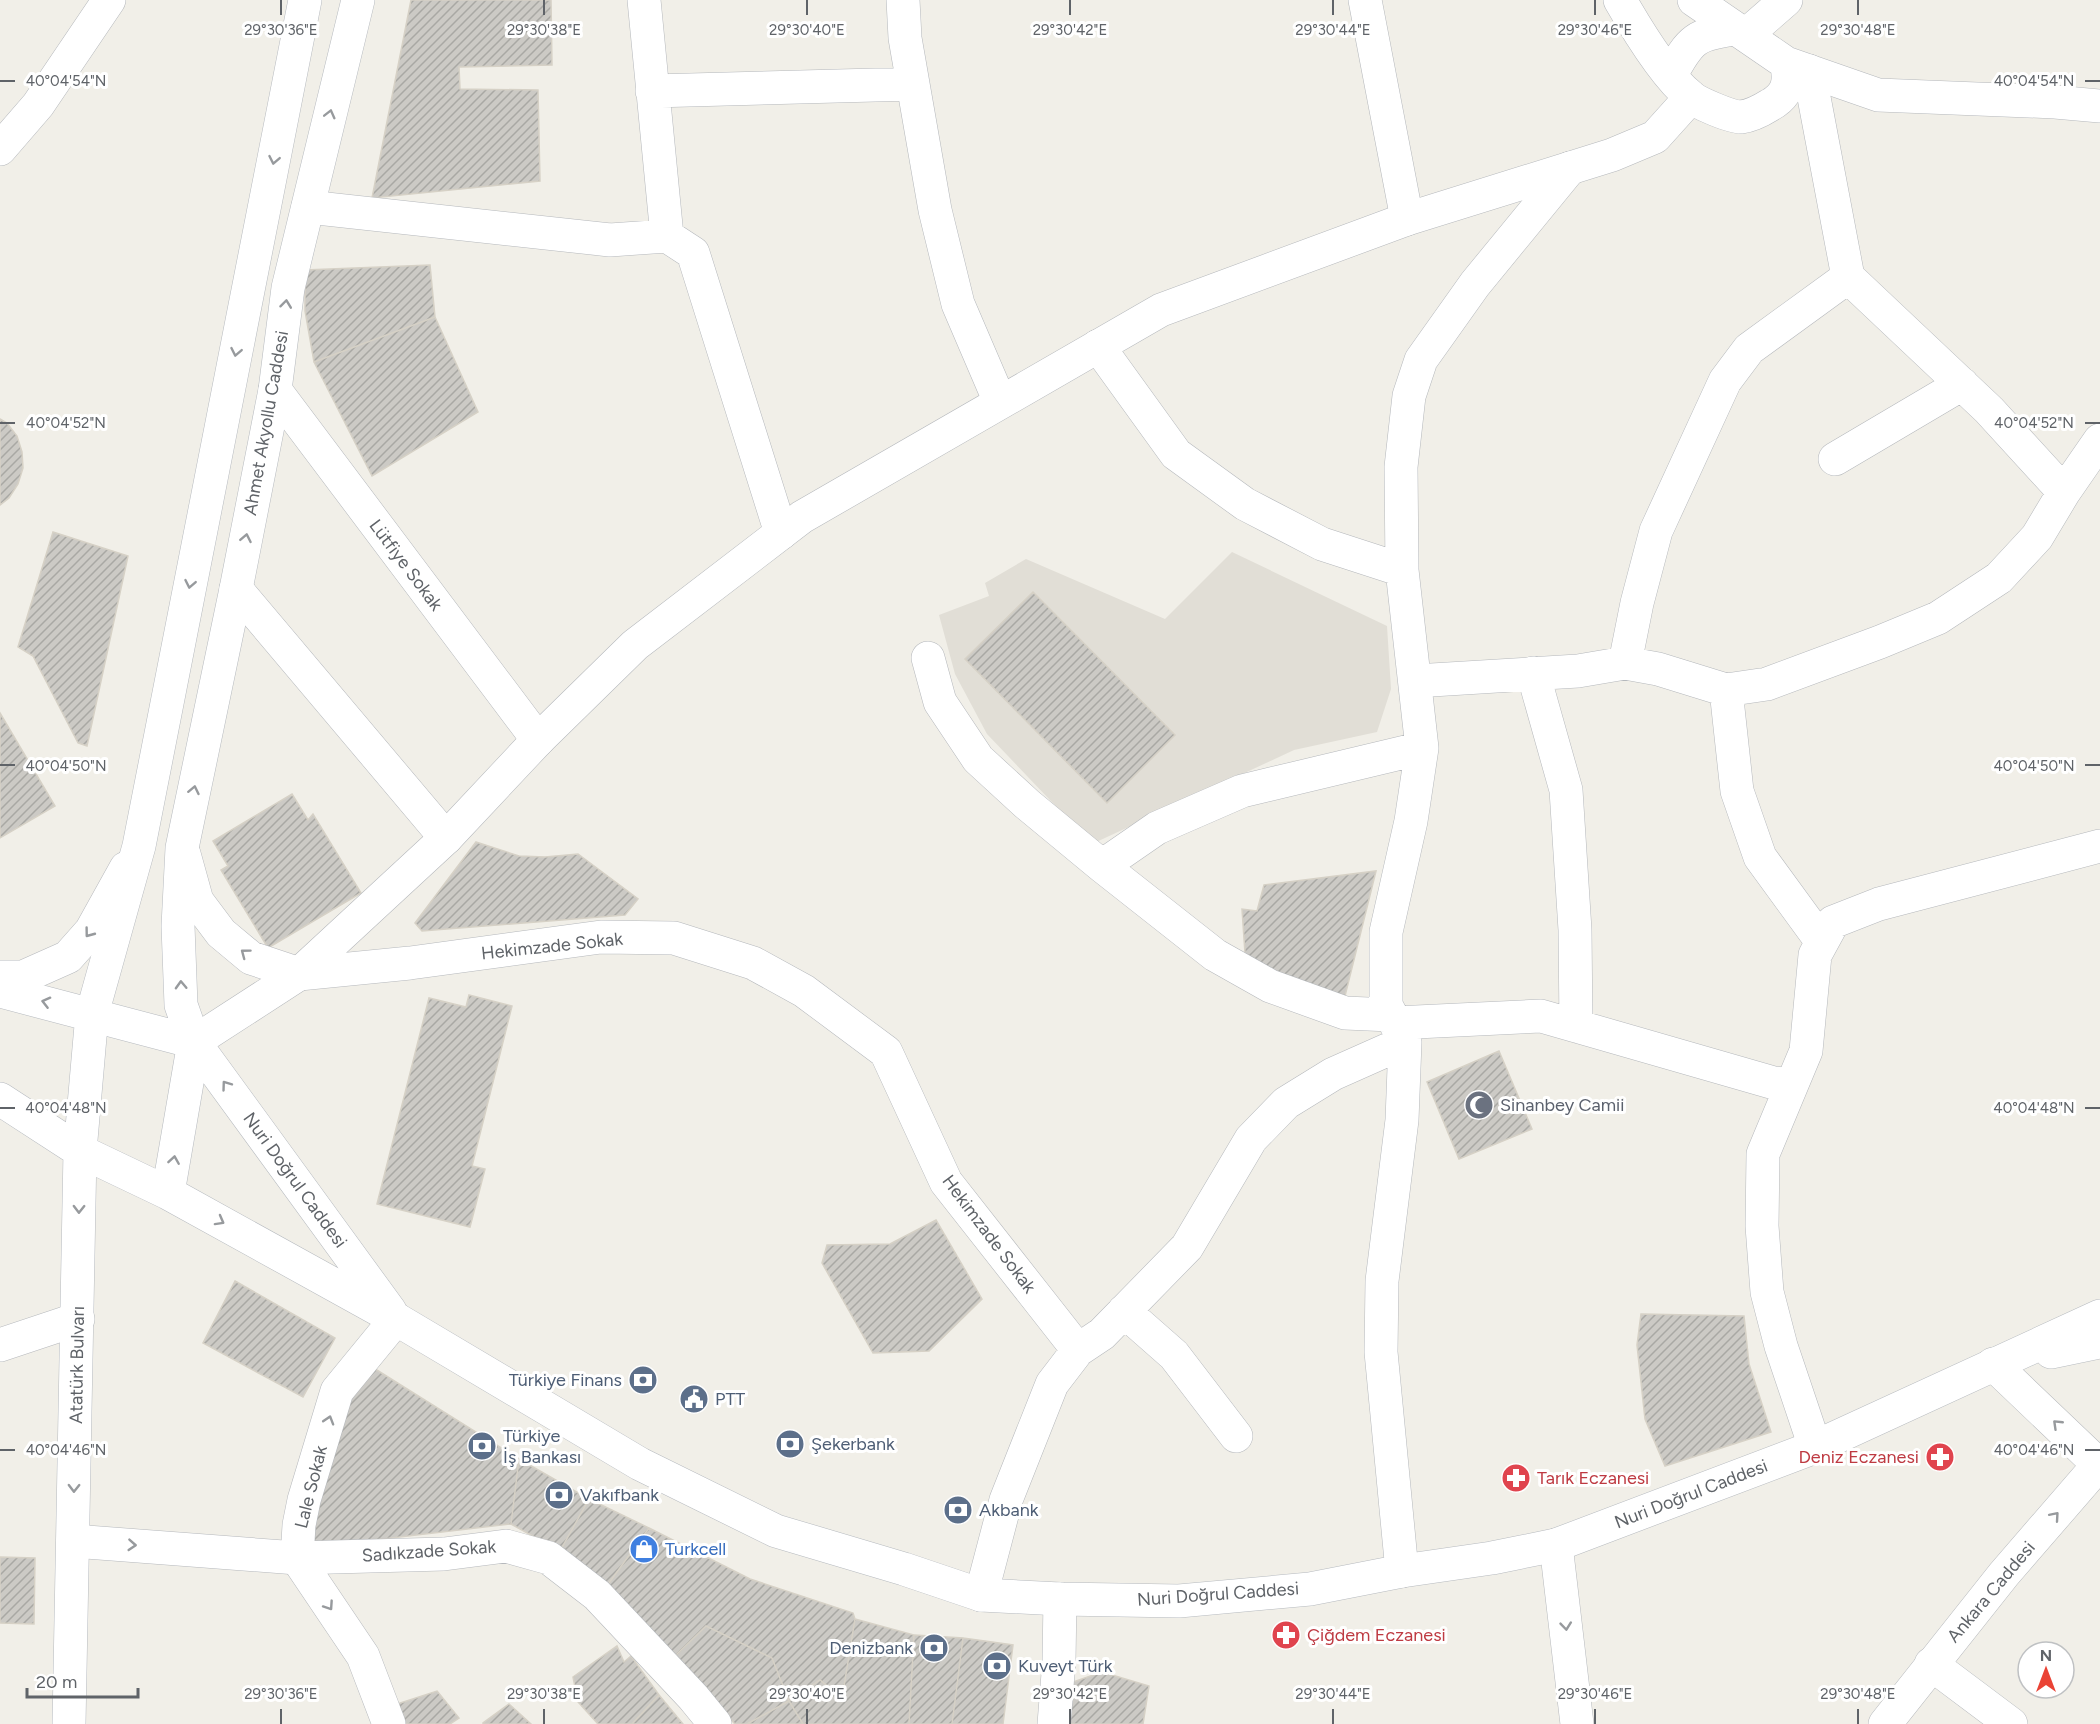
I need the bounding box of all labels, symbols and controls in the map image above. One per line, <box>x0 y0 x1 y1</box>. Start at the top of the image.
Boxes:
text: 29°30'36"E <box>244 21 318 39</box>
text: 29°30'38"E <box>507 21 581 39</box>
text: 29°30'40"E <box>769 21 845 39</box>
text: 29°30'42"E <box>1033 21 1107 39</box>
text: 29°30'44"E <box>1295 21 1371 39</box>
text: 29°30'46"E <box>1558 21 1632 39</box>
text: 29°30'48"E <box>1820 21 1896 39</box>
text: 40°04'54"N <box>26 72 106 90</box>
text: 40°04'54"N <box>1994 72 2074 90</box>
one-way arrow <box>323 110 336 120</box>
one-way arrow <box>268 155 281 165</box>
one-way arrow <box>279 300 291 309</box>
street label: Ahmet Akyollu Caddesi <box>239 329 293 517</box>
one-way arrow <box>230 346 243 356</box>
text: 40°04'52"N <box>26 414 106 432</box>
text: 40°04'52"N <box>1994 414 2074 432</box>
street label: Lütfiye Sokak <box>365 515 448 615</box>
one-way arrow <box>239 533 252 543</box>
one-way arrow <box>184 579 197 589</box>
text: 40°04'50"N <box>25 757 107 775</box>
text: 40°04'50"N <box>1993 757 2075 775</box>
one-way arrow <box>187 786 200 796</box>
one-way arrow <box>85 926 96 937</box>
street label: Hekimzade Sokak <box>480 928 624 964</box>
one-way arrow <box>241 949 252 960</box>
one-way arrow <box>174 981 187 990</box>
one-way arrow <box>41 997 51 1010</box>
one-way arrow <box>222 1081 233 1092</box>
mosque icon: Sinanbey Camii <box>1463 1089 1495 1121</box>
place label: Sinanbey Camii <box>1500 1094 1624 1116</box>
text: 40°04'48"N <box>25 1099 107 1117</box>
text: 40°04'48"N <box>1993 1099 2075 1117</box>
street label: Nuri Doğrul Caddesi <box>238 1108 352 1252</box>
one-way arrow <box>167 1155 180 1165</box>
street label: Hekimzade Sokak <box>937 1171 1041 1298</box>
one-way arrow <box>73 1205 86 1214</box>
one-way arrow <box>213 1214 224 1225</box>
street label: Atatürk Bulvarı <box>65 1306 89 1424</box>
bank icon: Türkiye Finans <box>627 1364 659 1396</box>
place label: Türkiye Finans <box>509 1369 622 1391</box>
public building icon: PTT <box>678 1383 710 1415</box>
place label: PTT <box>715 1388 745 1410</box>
one-way arrow <box>321 1415 334 1426</box>
one-way arrow <box>2054 1420 2065 1431</box>
place label: Türkiye İş Bankası <box>503 1425 581 1468</box>
bank icon: Şekerbank <box>774 1428 806 1460</box>
bank icon: Türkiye İş Bankası <box>466 1430 498 1462</box>
place label: Şekerbank <box>811 1433 895 1455</box>
text: 40°04'46"N <box>26 1441 106 1459</box>
pharmacy icon: Deniz Eczanesi <box>1924 1441 1956 1473</box>
text: 40°04'46"N <box>1994 1441 2074 1459</box>
street label: Lale Sokak <box>290 1443 332 1531</box>
place label: Deniz Eczanesi <box>1798 1446 1919 1468</box>
street label: Nuri Doğrul Caddesi <box>1611 1455 1771 1533</box>
pharmacy icon: Tarık Eczanesi <box>1500 1462 1532 1494</box>
place label: Tarık Eczanesi <box>1537 1467 1649 1489</box>
bank icon: Vakıfbank <box>543 1479 575 1511</box>
one-way arrow <box>68 1484 81 1493</box>
place label: Vakıfbank <box>580 1484 659 1506</box>
bank icon: Akbank <box>942 1494 974 1526</box>
place label: Akbank <box>979 1499 1039 1521</box>
one-way arrow <box>2047 1512 2058 1523</box>
shop icon: Turkcell <box>628 1533 660 1565</box>
street label: Sadıkzade Sokak <box>361 1535 497 1567</box>
street label: Ankara Caddesi <box>1942 1537 2040 1647</box>
one-way arrow <box>127 1538 136 1551</box>
place label: Turkcell <box>665 1538 726 1560</box>
street label: Nuri Doğrul Caddesi <box>1136 1577 1300 1611</box>
one-way arrow <box>322 1600 333 1611</box>
pharmacy icon: Çiğdem Eczanesi <box>1270 1619 1302 1651</box>
one-way arrow <box>1559 1621 1572 1630</box>
place label: Çiğdem Eczanesi <box>1307 1624 1446 1646</box>
bank icon: Denizbank <box>918 1632 950 1664</box>
place label: Denizbank <box>829 1637 913 1659</box>
north arrow <box>2016 1640 2076 1700</box>
text: N <box>2040 1646 2052 1665</box>
bank icon: Kuveyt Türk <box>981 1650 1013 1682</box>
place label: Kuveyt Türk <box>1018 1655 1113 1677</box>
scale bar <box>27 1661 138 1699</box>
text: 20 m <box>36 1671 77 1693</box>
text: 29°30'36"E <box>244 1685 318 1703</box>
text: 29°30'38"E <box>507 1685 581 1703</box>
text: 29°30'40"E <box>769 1685 845 1703</box>
text: 29°30'42"E <box>1033 1685 1107 1703</box>
text: 29°30'44"E <box>1295 1685 1371 1703</box>
text: 29°30'46"E <box>1558 1685 1632 1703</box>
text: 29°30'48"E <box>1820 1685 1896 1703</box>

